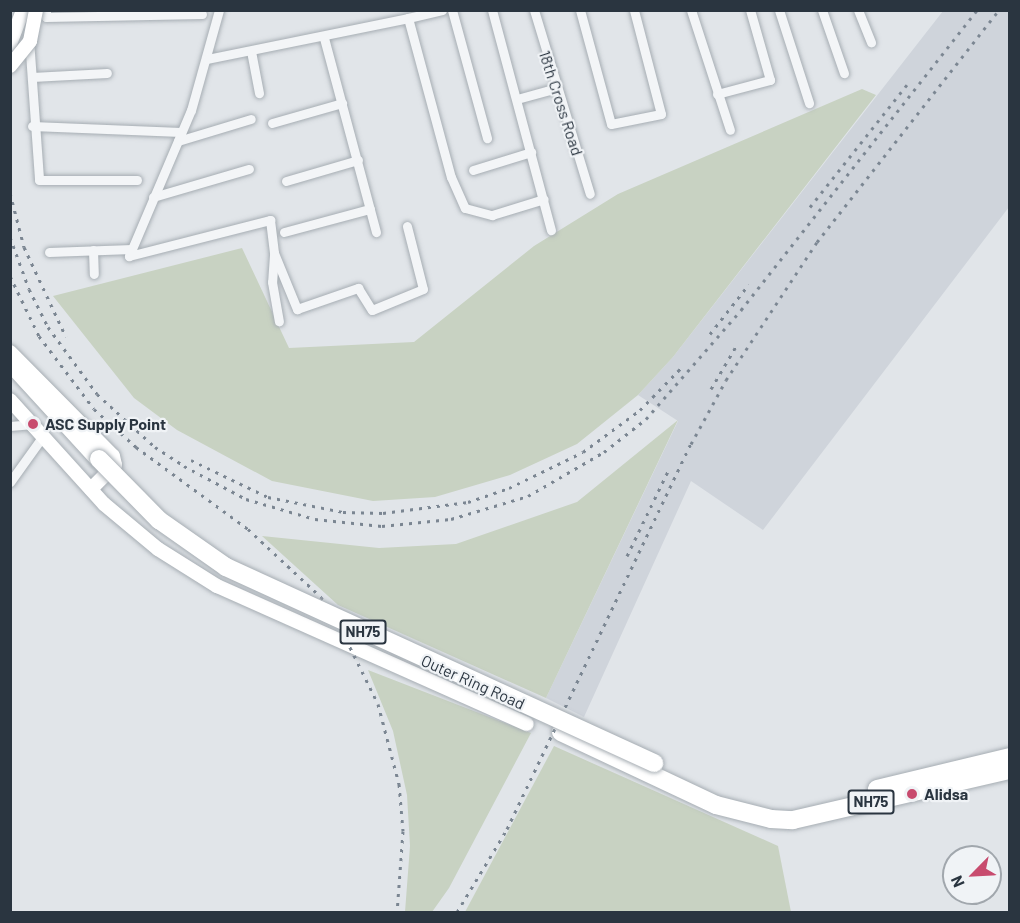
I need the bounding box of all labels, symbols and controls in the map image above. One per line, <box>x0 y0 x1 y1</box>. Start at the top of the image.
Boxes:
street label: 18th Cross Road <box>535 48 587 158</box>
place label: ASC Supply Point <box>45 414 166 434</box>
marker: ASC Supply Point <box>26 417 40 431</box>
road number: NH75 <box>339 620 387 644</box>
street label: Outer Ring Road <box>418 651 528 713</box>
place label: Alidsa <box>924 784 968 804</box>
marker: Alidsa <box>905 787 919 801</box>
road number: NH75 <box>847 790 895 814</box>
north arrow <box>942 845 1002 905</box>
text: N <box>946 873 968 890</box>

